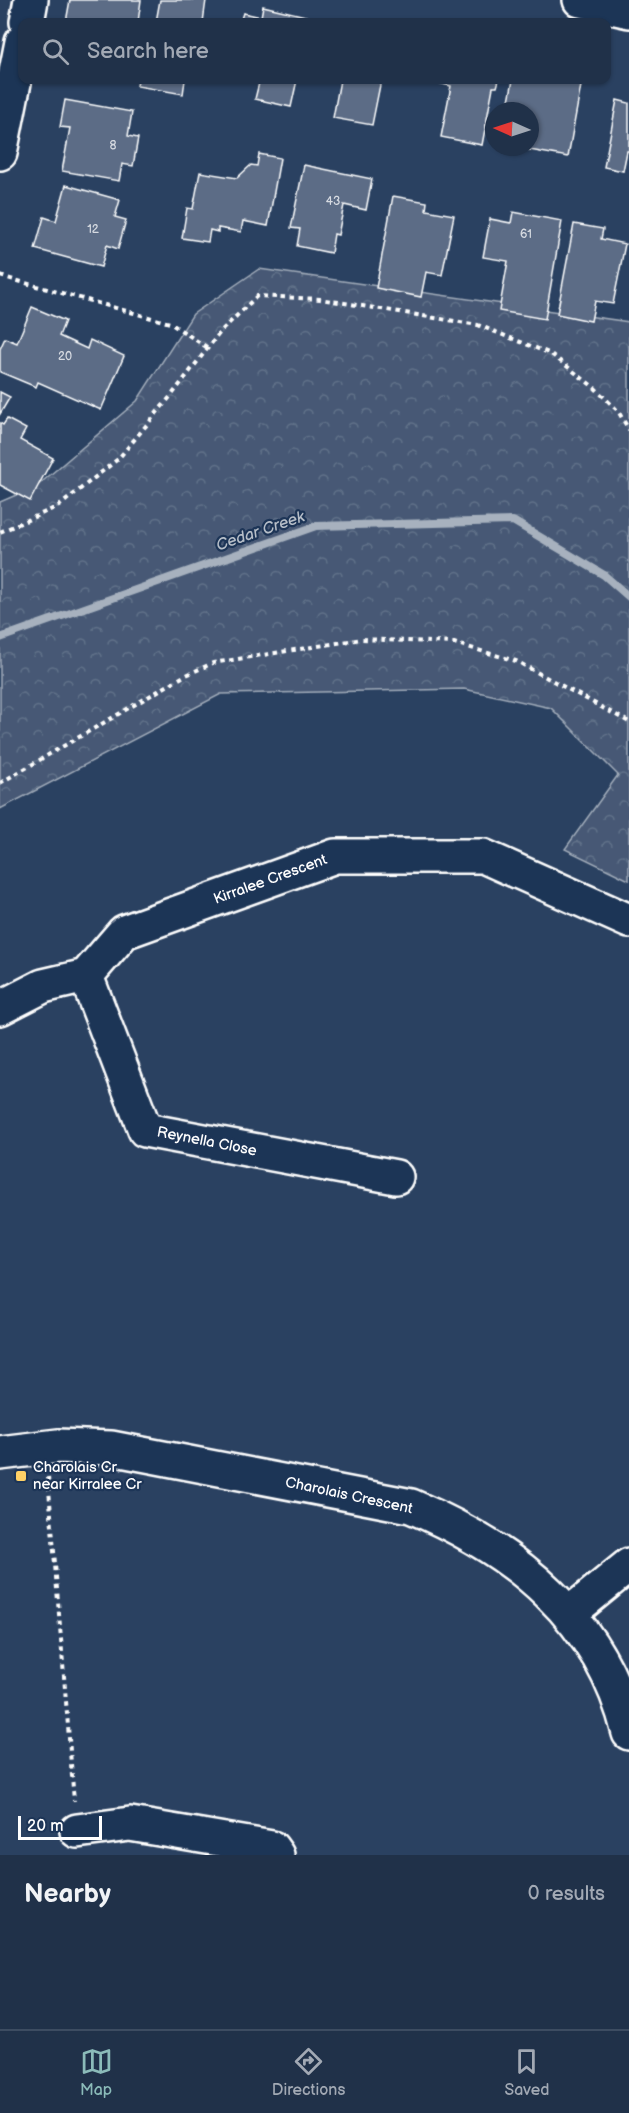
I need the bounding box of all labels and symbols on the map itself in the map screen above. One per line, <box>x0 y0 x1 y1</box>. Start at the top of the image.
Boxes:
north arrow <box>485 102 539 156</box>
house number: 8 <box>110 138 117 153</box>
house number: 43 <box>326 194 340 209</box>
house number: 12 <box>87 222 99 237</box>
house number: 61 <box>520 227 532 242</box>
house number: 20 <box>58 349 72 364</box>
water label: Cedar Creek <box>214 507 308 555</box>
street label: Kirralee Crescent <box>211 850 330 909</box>
street label: Reynella Close <box>155 1122 259 1161</box>
place label: Charolais Cr near Kirralee Cr <box>33 1458 142 1494</box>
marker: Charolais Cr near Kirralee Cr <box>14 1469 28 1483</box>
street label: Charolais Crescent <box>283 1473 415 1518</box>
scale bar <box>18 1813 102 1840</box>

